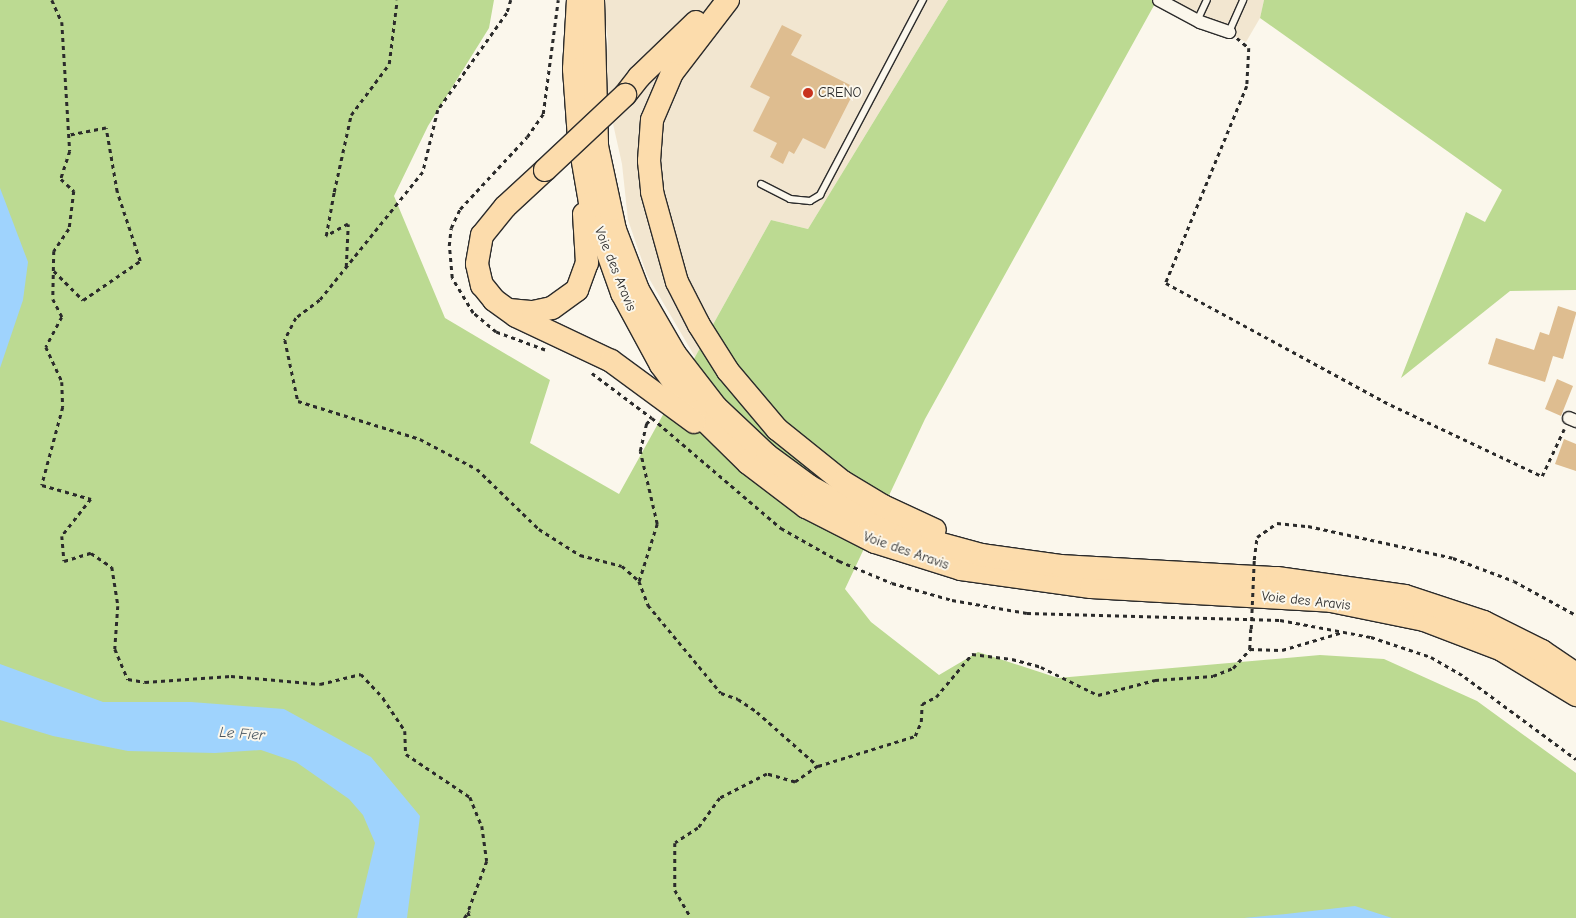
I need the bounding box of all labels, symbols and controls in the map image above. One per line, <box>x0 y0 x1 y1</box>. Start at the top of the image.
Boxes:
place label: CRENO <box>818 85 862 101</box>
marker: CRENO <box>802 87 814 99</box>
street label: Voie des Aravis <box>590 224 640 314</box>
street label: Voie des Aravis <box>861 529 951 573</box>
street label: Voie des Aravis <box>1261 588 1351 614</box>
water label: Le Fier <box>219 723 265 745</box>

